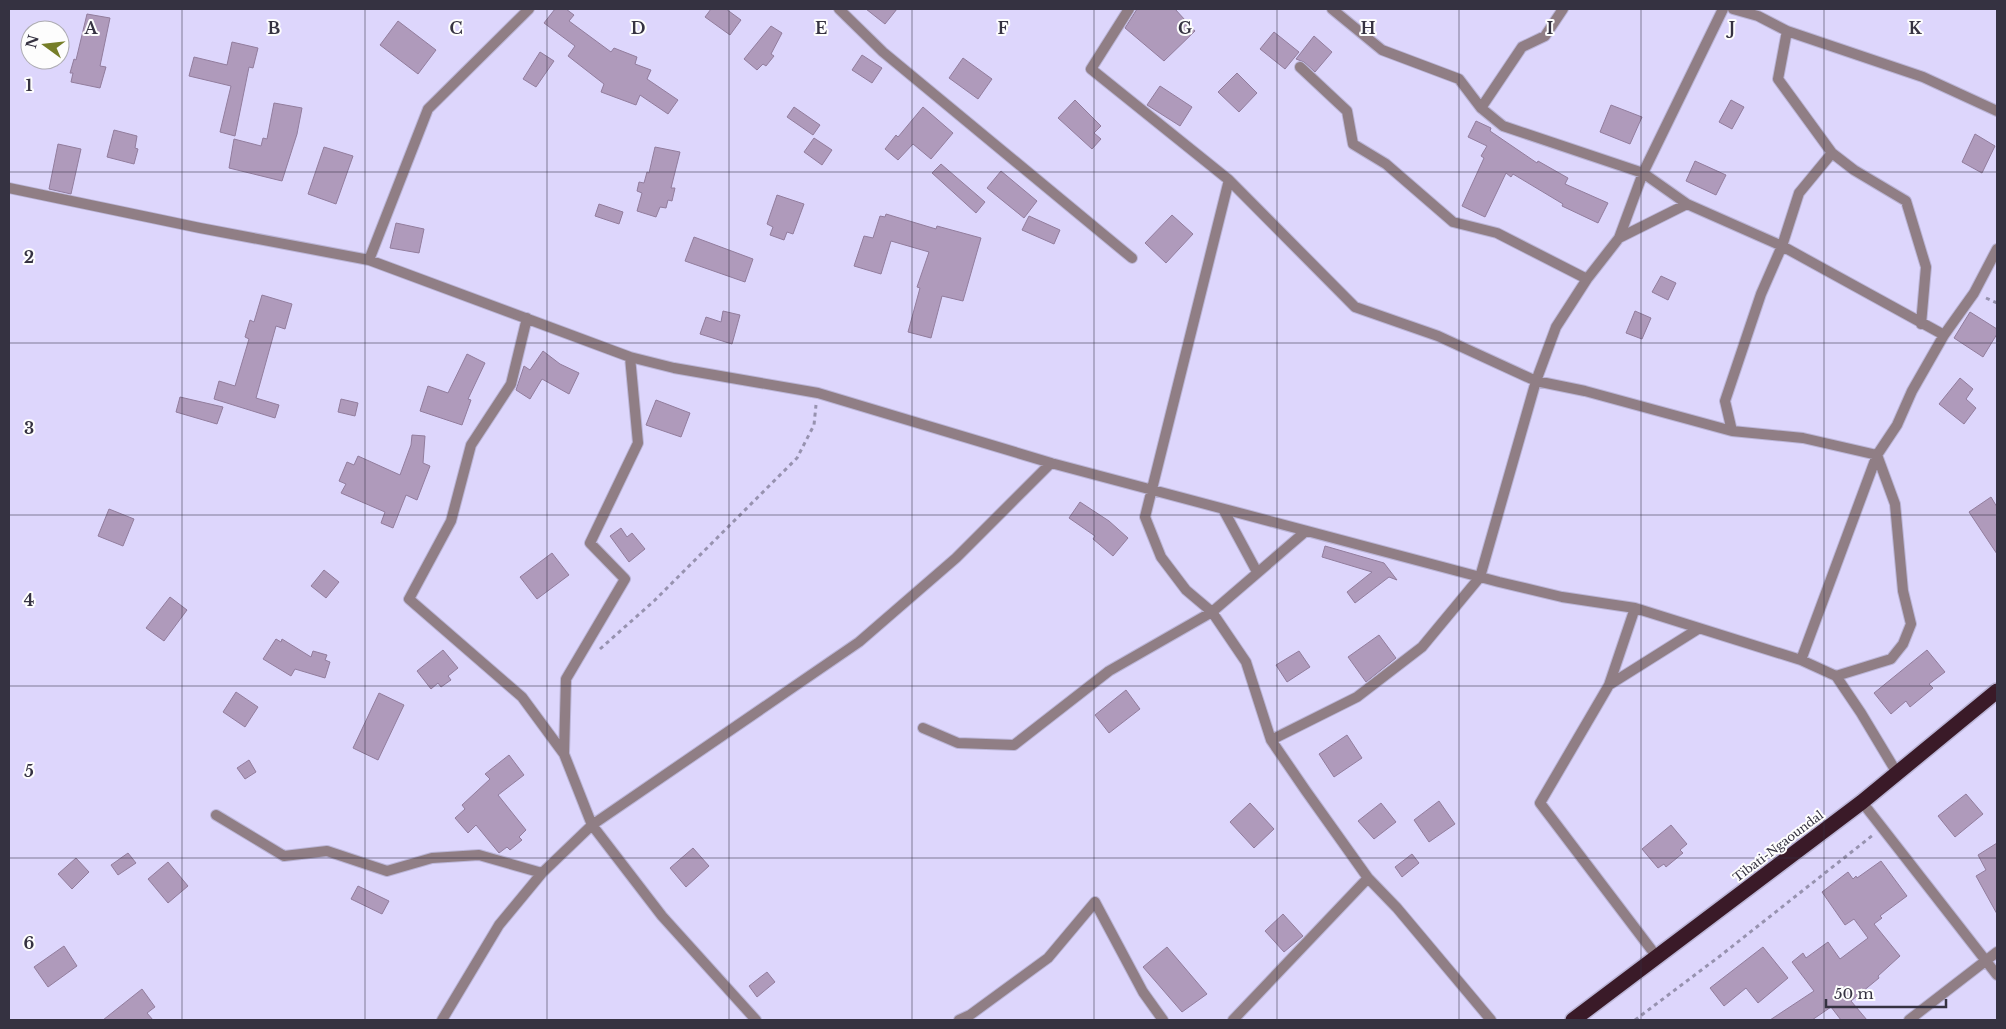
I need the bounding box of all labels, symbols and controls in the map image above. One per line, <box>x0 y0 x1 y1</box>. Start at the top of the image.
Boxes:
text: A <box>84 18 99 38</box>
text: B <box>268 18 281 38</box>
text: C <box>449 18 463 38</box>
text: D <box>631 18 645 38</box>
text: E <box>815 18 827 38</box>
text: F <box>997 18 1009 38</box>
text: G <box>1178 18 1192 38</box>
text: H <box>1360 18 1376 38</box>
text: I <box>1547 18 1554 38</box>
text: J <box>1726 18 1735 38</box>
text: K <box>1908 18 1922 38</box>
north arrow <box>20 20 70 70</box>
text: N <box>22 33 43 50</box>
text: 1 <box>26 75 33 95</box>
text: 2 <box>24 247 34 267</box>
text: 3 <box>24 418 34 438</box>
text: 4 <box>24 590 34 610</box>
text: 5 <box>24 761 34 781</box>
street label: Tibati-Ngaoundal <box>1730 807 1826 885</box>
text: 6 <box>24 933 35 953</box>
scale bar <box>1826 976 1946 1008</box>
text: 50 m <box>1834 984 1874 1003</box>

